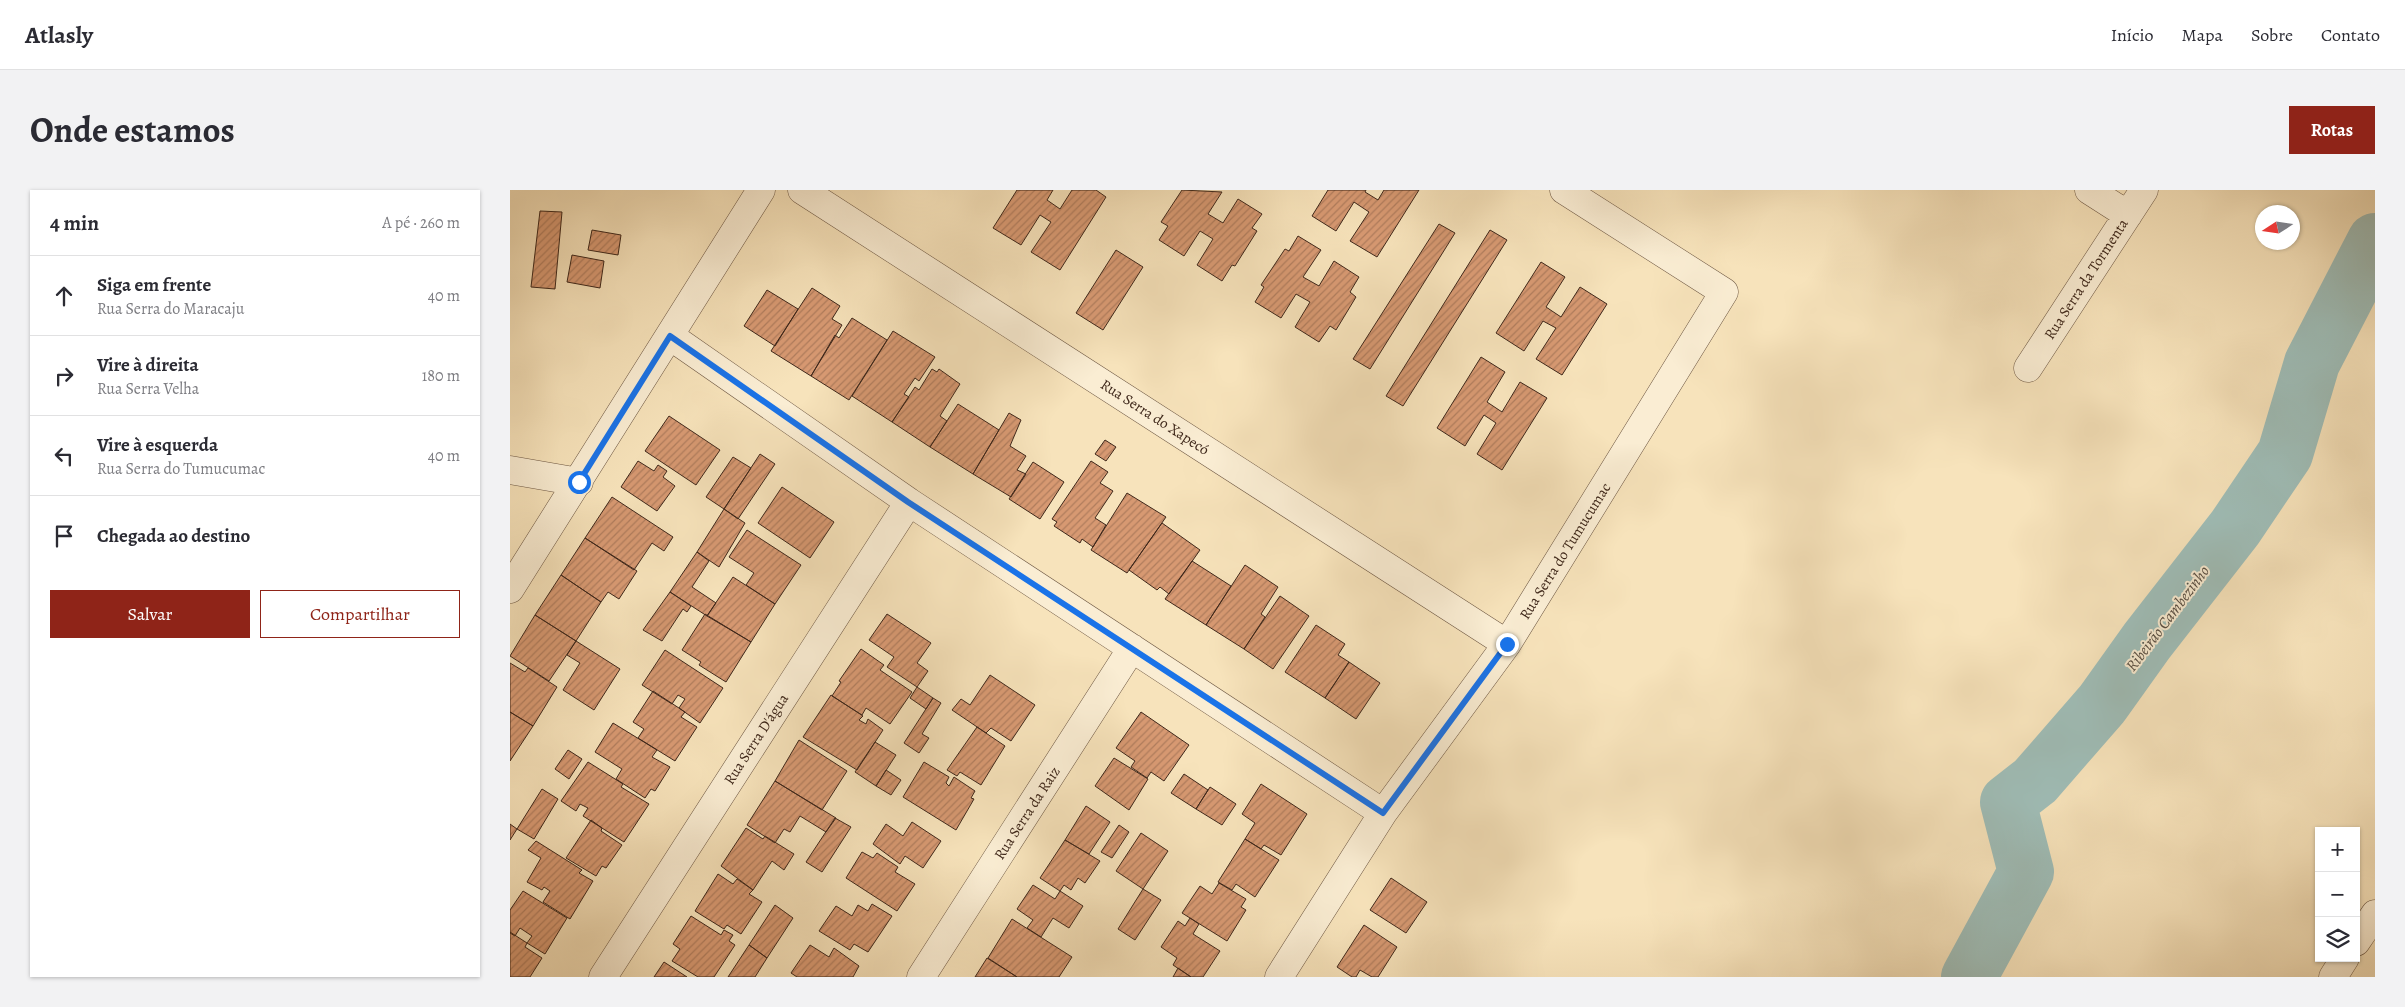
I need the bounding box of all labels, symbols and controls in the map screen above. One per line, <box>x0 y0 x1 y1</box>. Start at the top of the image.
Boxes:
text: Atlasly <box>25 19 93 51</box>
text: Início <box>2111 23 2154 47</box>
text: Mapa <box>2182 23 2223 47</box>
text: Sobre <box>2251 23 2293 47</box>
text: Contato <box>2321 23 2380 47</box>
text: Onde estamos <box>30 106 235 154</box>
button: Rotas <box>2289 106 2375 154</box>
north arrow <box>2255 205 2300 250</box>
text: 4 min <box>50 209 99 237</box>
text: A pé · 260 m <box>382 212 460 234</box>
street label: Rua Serra da Tormenta <box>2039 215 2133 343</box>
text: Siga em frente <box>97 272 211 298</box>
icon: ahead <box>50 282 78 310</box>
text: 40 m <box>428 285 460 307</box>
text: Rua Serra do Maracaju <box>97 298 244 320</box>
text: Vire à direita <box>97 352 199 378</box>
icon: right <box>50 362 78 390</box>
text: 180 m <box>422 365 460 387</box>
street label: Rua Serra do Xapecó <box>1097 374 1213 460</box>
text: Rua Serra Velha <box>97 378 199 400</box>
text: Vire à esquerda <box>97 432 218 458</box>
icon: left <box>50 442 78 470</box>
text: 40 m <box>428 445 460 467</box>
text: Rua Serra do Tumucumac <box>97 458 265 480</box>
route start <box>568 471 591 494</box>
street label: Rua Serra do Tumucumac <box>1515 479 1615 623</box>
icon: arrive <box>50 522 78 550</box>
text: Chegada ao destino <box>97 523 250 549</box>
water label: Ribeirão Cambezinho <box>2121 561 2215 676</box>
button: Salvar <box>50 590 250 638</box>
button: Compartilhar <box>260 590 460 638</box>
route end <box>1496 633 1519 656</box>
street label: Rua Serra D'água <box>719 690 793 788</box>
street label: Rua Serra da Raiz <box>989 762 1065 864</box>
map controls <box>2315 827 2360 962</box>
button: + <box>2315 827 2360 872</box>
button: − <box>2315 872 2360 917</box>
button: layers <box>2315 917 2360 962</box>

